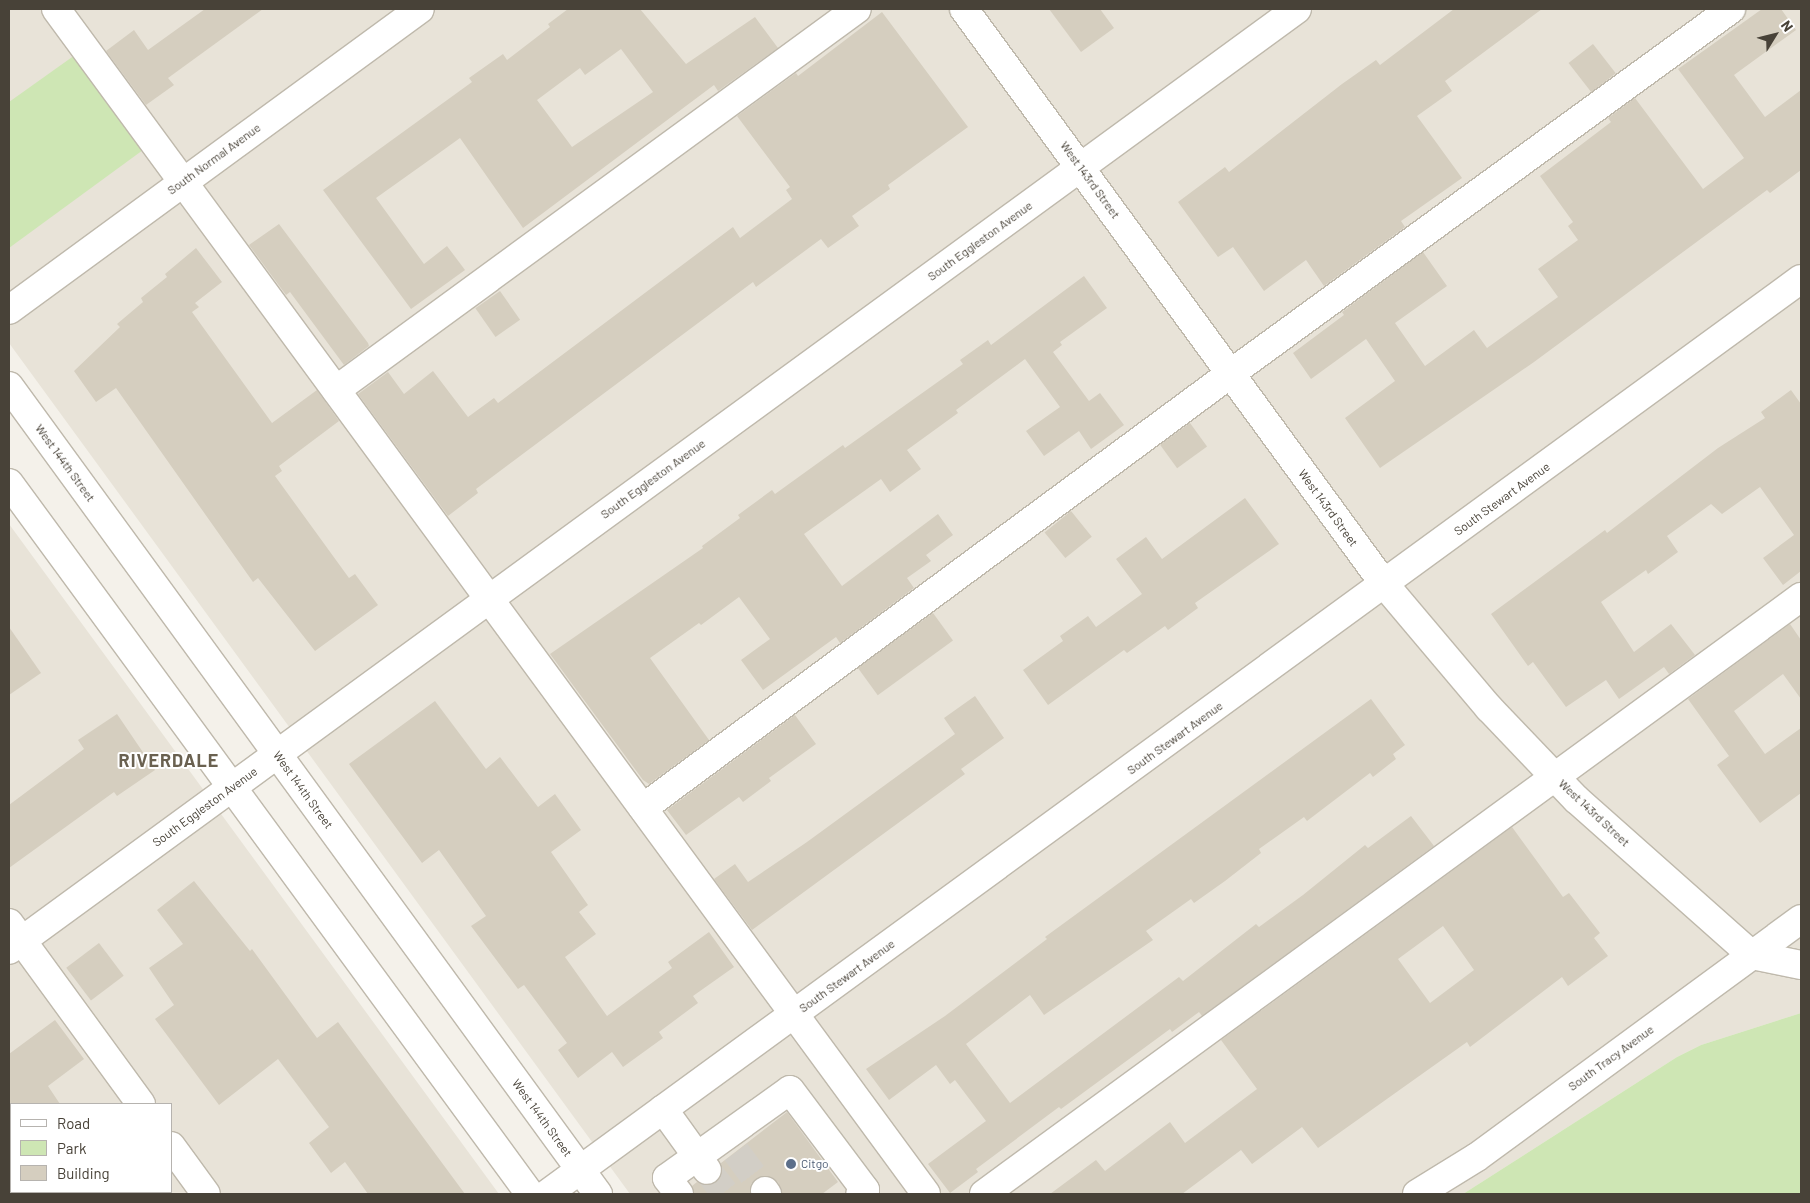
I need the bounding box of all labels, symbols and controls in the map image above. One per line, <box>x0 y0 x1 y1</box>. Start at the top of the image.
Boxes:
north arrow <box>1750 10 1800 60</box>
text: N <box>1778 17 1797 35</box>
street label: South Normal Avenue <box>165 120 263 198</box>
street label: West 143rd Street <box>1057 139 1123 221</box>
street label: South Eggleston Avenue <box>925 198 1035 284</box>
street label: West 144th Street <box>32 421 98 505</box>
street label: South Eggleston Avenue <box>598 436 708 522</box>
street label: South Stewart Avenue <box>1451 459 1553 539</box>
street label: West 143rd Street <box>1295 467 1361 549</box>
street label: South Stewart Avenue <box>1124 698 1226 778</box>
street label: West 144th Street <box>270 748 336 832</box>
district label: RIVERDALE <box>117 749 221 771</box>
street label: South Eggleston Avenue <box>150 764 260 850</box>
street label: West 143rd Street <box>1556 776 1632 850</box>
street label: South Stewart Avenue <box>796 936 898 1016</box>
street label: South Tracy Avenue <box>1565 1022 1657 1094</box>
street label: West 144th Street <box>509 1076 575 1160</box>
legend <box>10 1103 172 1193</box>
text: Road <box>57 1114 90 1132</box>
text: Park <box>57 1139 86 1157</box>
place label: Citgo <box>801 1157 829 1171</box>
marker: Citgo <box>785 1158 797 1170</box>
text: Building <box>57 1164 110 1182</box>

